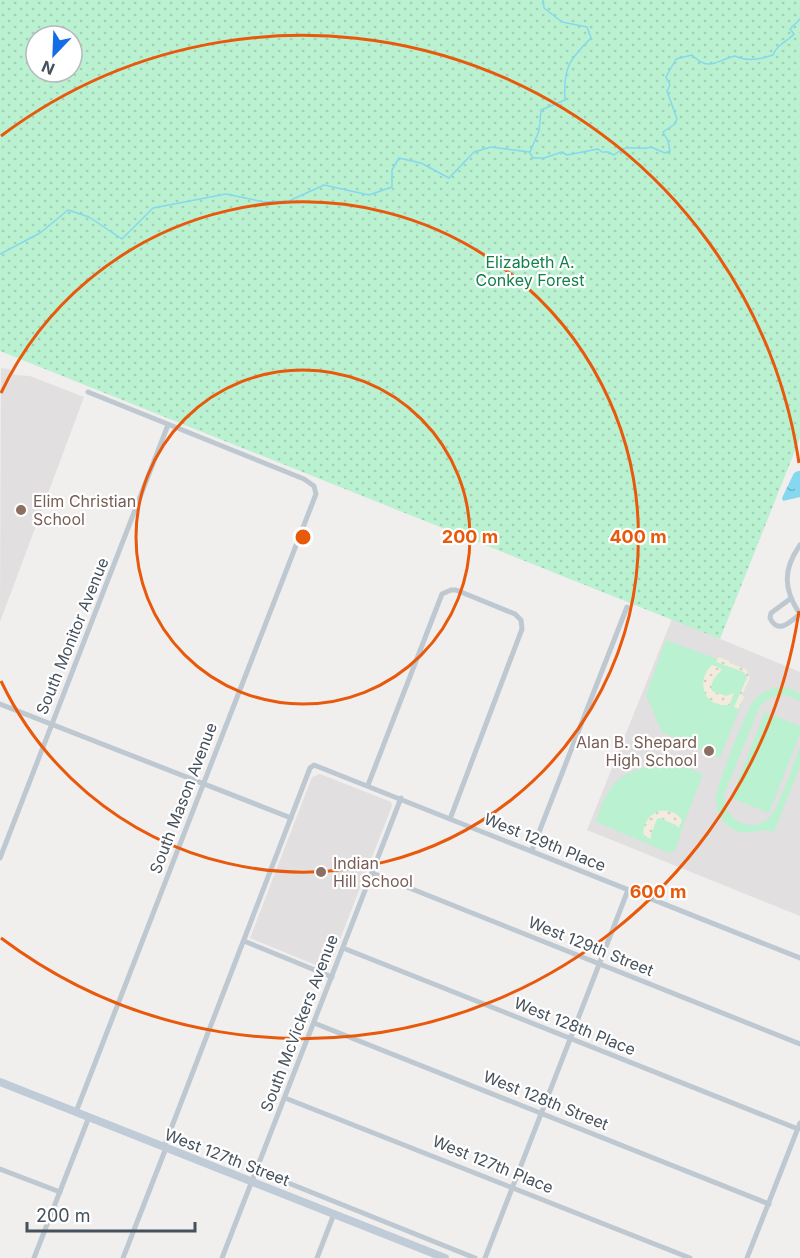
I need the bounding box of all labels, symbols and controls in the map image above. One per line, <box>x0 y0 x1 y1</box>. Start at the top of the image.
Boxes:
north arrow <box>24 24 84 84</box>
text: N <box>39 56 58 79</box>
park label: Elizabeth A. Conkey Forest <box>476 252 584 290</box>
place label: Elim Christian School <box>33 491 136 529</box>
marker: Elim Christian School <box>14 503 28 517</box>
text: 200 m <box>442 526 498 547</box>
text: 400 m <box>609 526 667 547</box>
centre of rings <box>293 527 313 547</box>
street label: South Monitor Avenue <box>31 555 113 717</box>
street label: South Mason Avenue <box>145 720 221 876</box>
place label: Alan B. Shepard High School <box>576 732 697 770</box>
marker: Alan B. Shepard High School <box>702 744 716 758</box>
street label: West 129th Place <box>481 808 609 876</box>
place label: Indian Hill School <box>333 853 413 891</box>
marker: Indian Hill School <box>314 865 328 879</box>
text: 600 m <box>630 881 686 902</box>
street label: West 129th Street <box>525 912 657 980</box>
street label: South McVickers Avenue <box>256 932 342 1114</box>
street label: West 128th Place <box>511 992 639 1060</box>
street label: West 128th Street <box>481 1066 611 1134</box>
street label: West 127th Street <box>162 1124 292 1190</box>
street label: West 127th Place <box>430 1131 556 1197</box>
scale bar <box>27 1195 195 1233</box>
text: 200 m <box>36 1205 91 1226</box>

